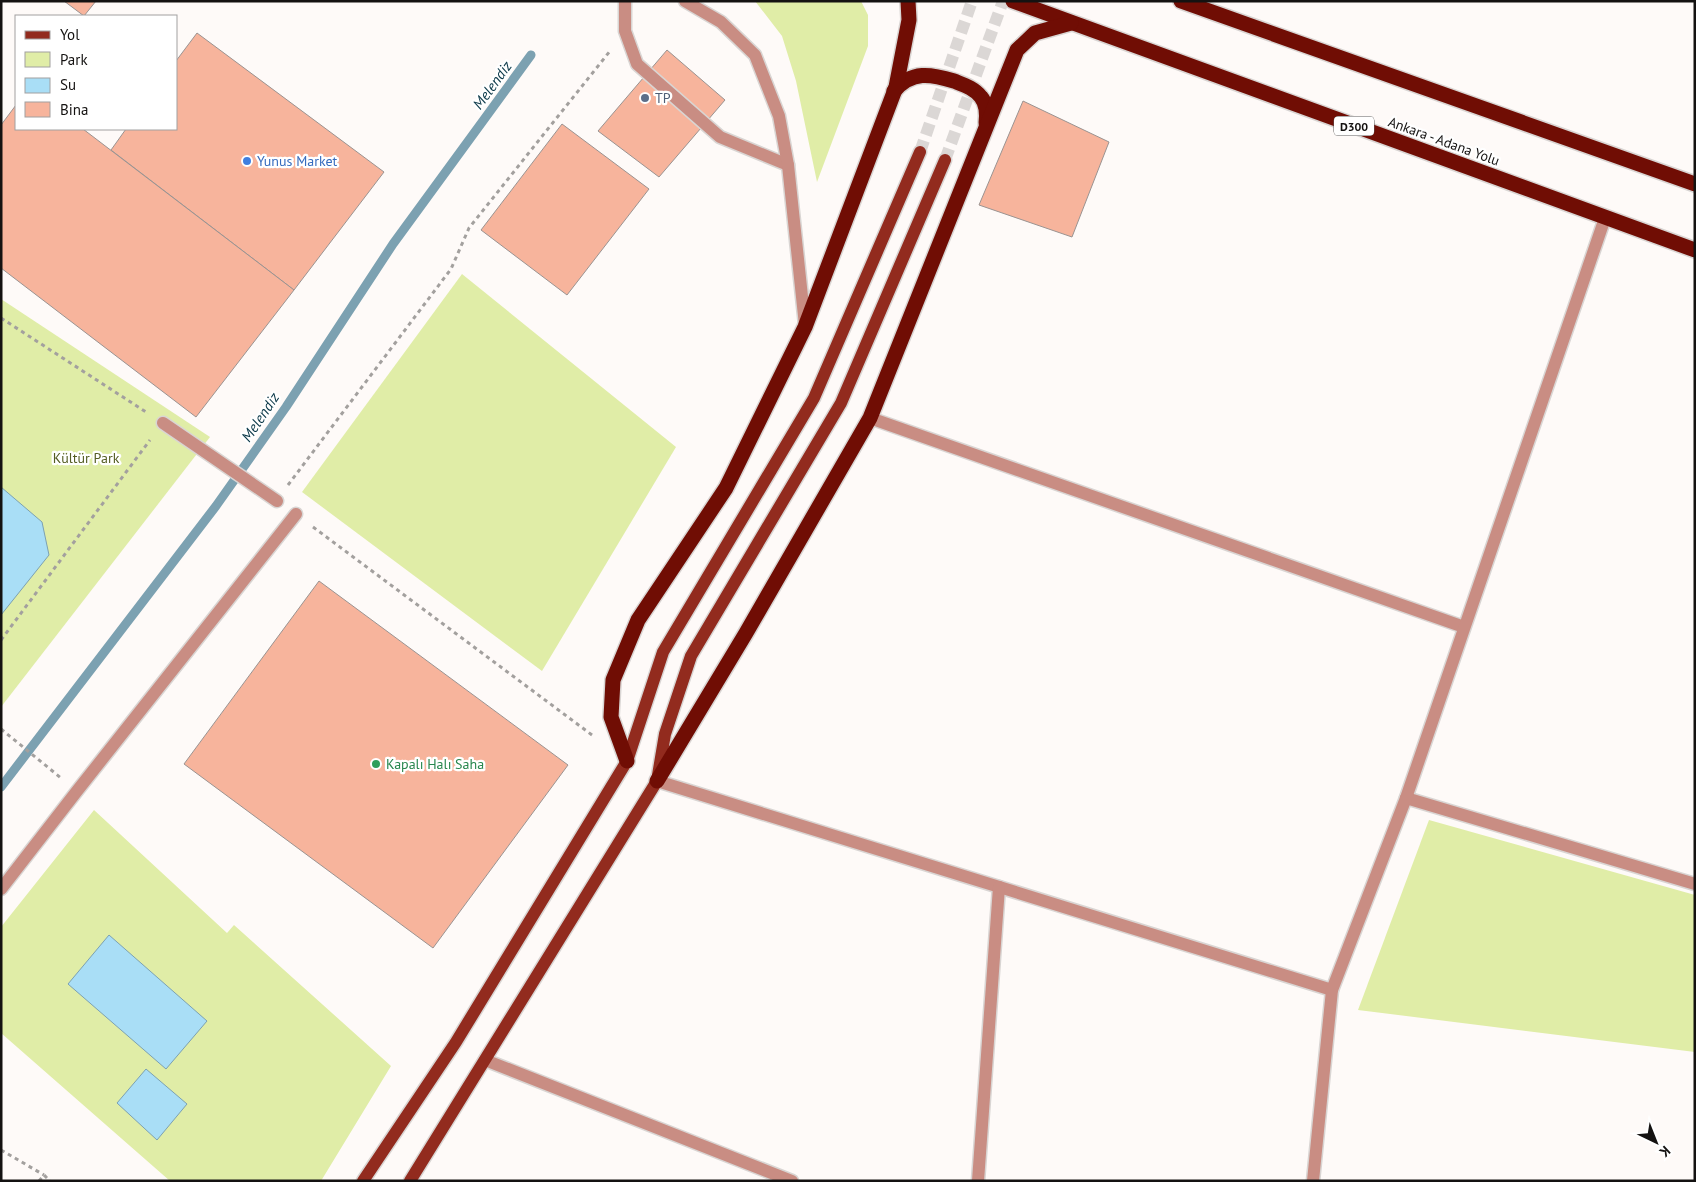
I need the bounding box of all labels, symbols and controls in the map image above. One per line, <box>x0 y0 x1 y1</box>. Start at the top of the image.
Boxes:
legend <box>15 15 178 130</box>
text: Yol <box>60 25 80 44</box>
text: Park <box>60 50 88 69</box>
water label: Melendiz <box>468 57 516 113</box>
text: Su <box>60 75 76 94</box>
place label: TP <box>655 89 671 107</box>
marker: TP <box>639 92 651 104</box>
text: Bina <box>60 100 88 119</box>
street label: Ankara - Adana Yolu <box>1386 112 1502 170</box>
road number: D300 <box>1334 116 1374 136</box>
place label: Yunus Market <box>257 152 338 170</box>
marker: Yunus Market <box>241 155 253 167</box>
water label: Melendiz <box>237 388 284 445</box>
park label: Kültür Park <box>53 449 120 467</box>
place label: Kapalı Halı Saha <box>386 755 484 773</box>
marker: Kapalı Halı Saha <box>370 758 382 770</box>
north arrow <box>1631 1117 1681 1167</box>
text: K <box>1655 1142 1674 1161</box>

